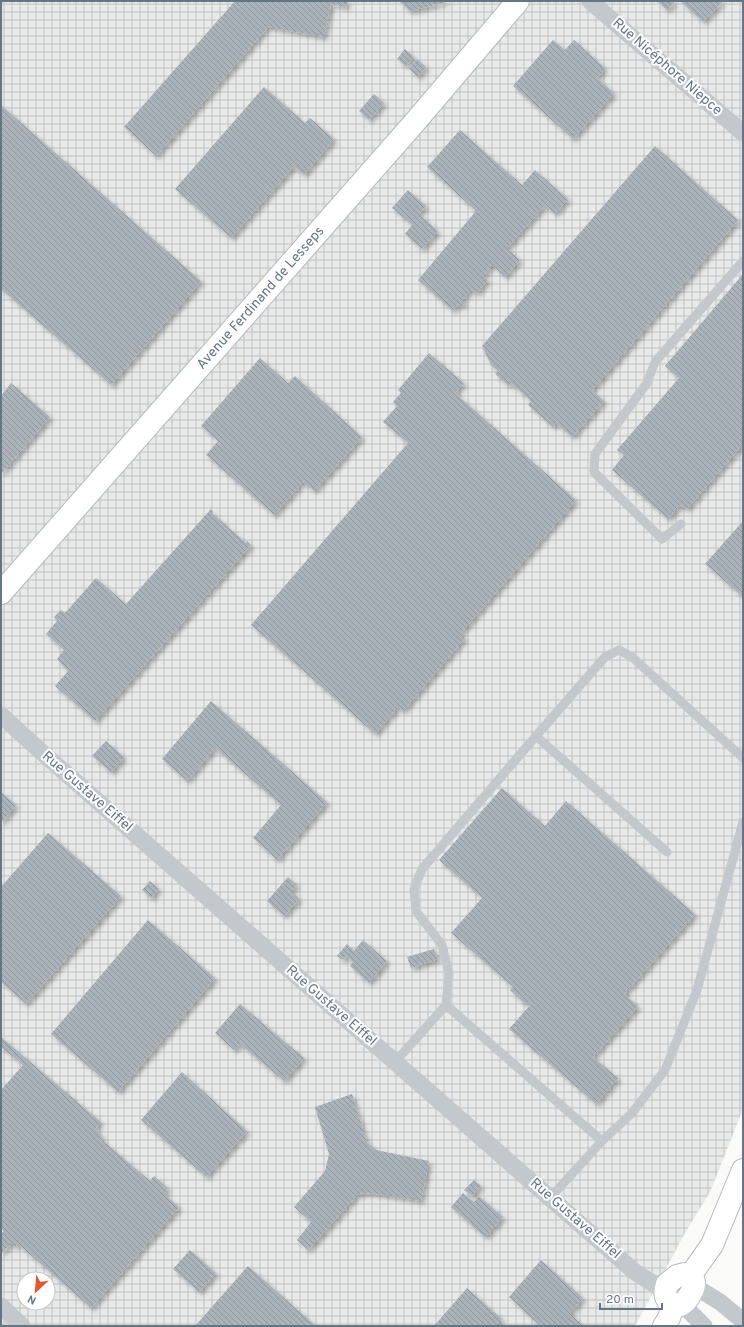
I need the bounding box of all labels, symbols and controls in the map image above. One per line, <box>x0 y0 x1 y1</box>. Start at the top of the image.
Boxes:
street label: Rue Nicéphore Niepce <box>609 15 725 119</box>
street label: Avenue Ferdinand de Lesseps <box>193 223 328 373</box>
street label: Rue Gustave Eiffel <box>38 748 136 836</box>
street label: Rue Gustave Eiffel <box>282 962 380 1050</box>
street label: Rue Gustave Eiffel <box>526 1175 624 1263</box>
north arrow <box>16 1271 56 1311</box>
scale bar <box>600 1285 662 1311</box>
text: N <box>25 1291 39 1307</box>
text: 20 m <box>606 1292 634 1308</box>

